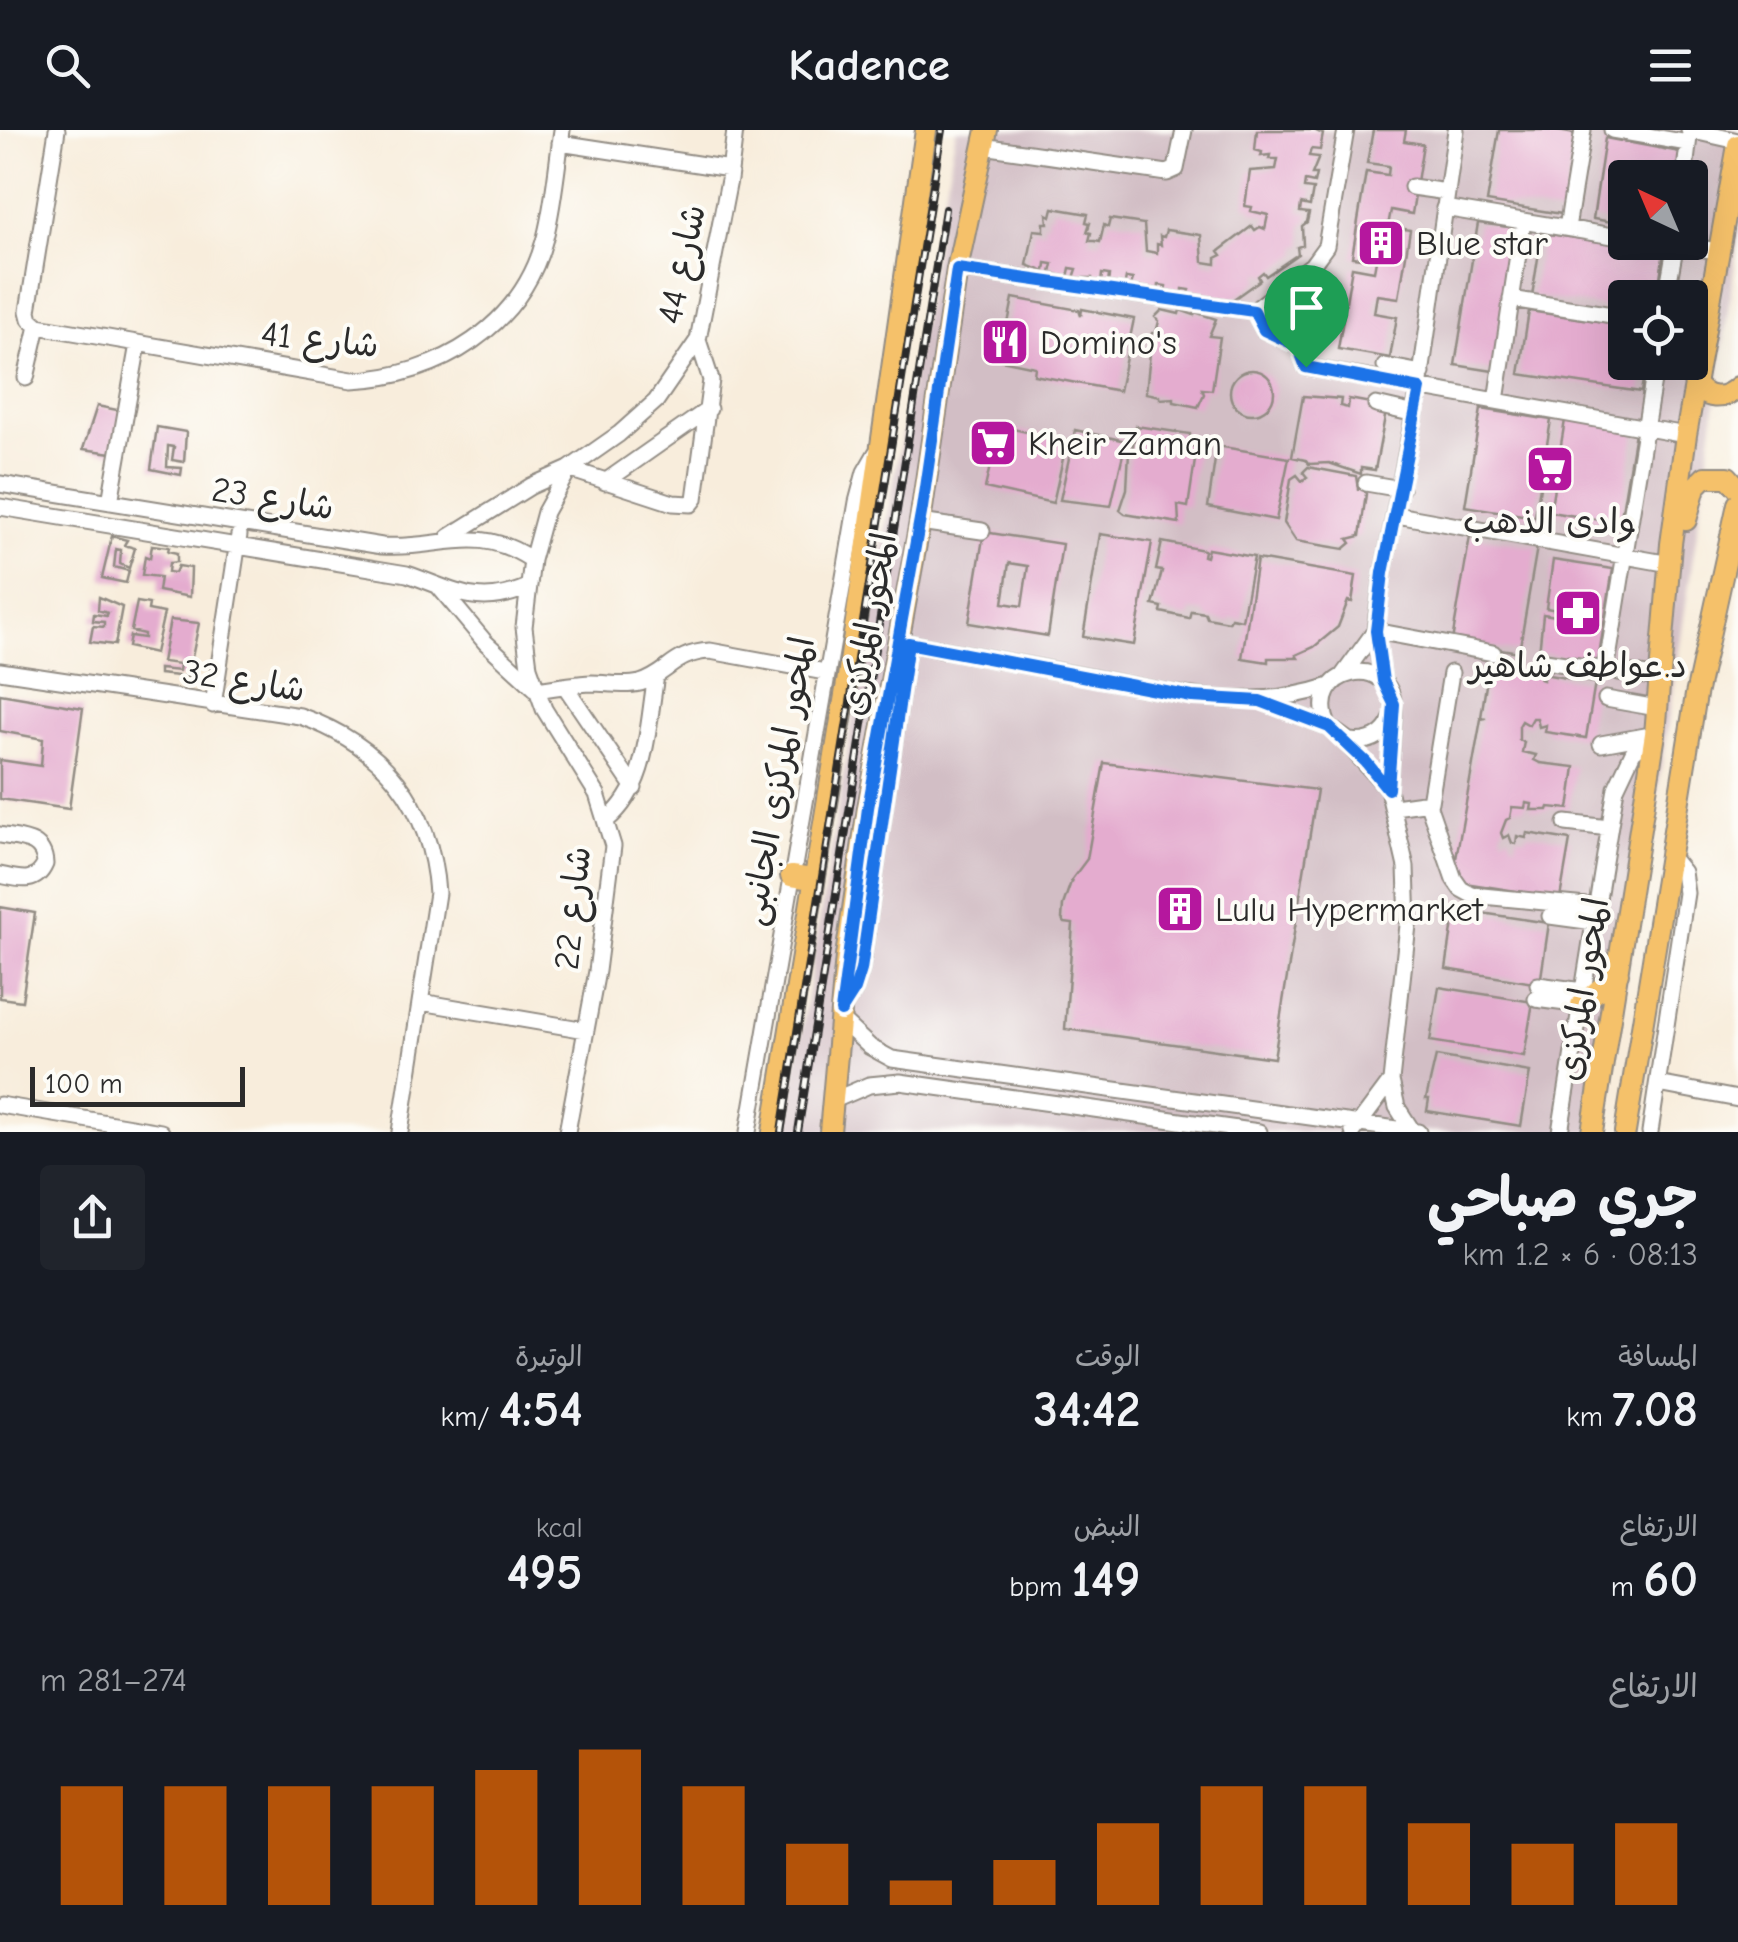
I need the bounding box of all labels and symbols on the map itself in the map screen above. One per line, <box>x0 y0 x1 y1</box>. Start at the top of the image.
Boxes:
north arrow <box>1608 160 1708 260</box>
street label: شارع 44 <box>649 201 718 329</box>
building icon: Blue star <box>1355 217 1407 269</box>
place label: Blue star <box>1416 223 1548 264</box>
pin <box>1264 265 1349 368</box>
street label: شارع 41 <box>259 313 381 370</box>
restaurant icon: Domino's <box>979 316 1031 368</box>
place label: Domino's <box>1040 322 1177 363</box>
supermarket icon: Kheir Zaman <box>967 417 1019 469</box>
place label: Kheir Zaman <box>1028 423 1222 464</box>
supermarket icon: وادى الذهب <box>1524 443 1576 495</box>
street label: شارع 23 <box>208 469 337 532</box>
place label: وادى الذهب <box>1463 501 1637 543</box>
street label: المحور المركزى <box>832 529 905 719</box>
pharmacy icon: د.عواطف شاهير <box>1552 587 1604 639</box>
street label: المحور المركزى الجانبى <box>732 633 825 929</box>
place label: د.عواطف شاهير <box>1466 645 1687 686</box>
street label: شارع 32 <box>179 651 308 714</box>
street label: شارع 22 <box>546 844 603 972</box>
building icon: Lulu Hypermarket <box>1154 883 1206 935</box>
place label: Lulu Hypermarket <box>1215 889 1484 930</box>
street label: المحور المركزى <box>1548 894 1617 1084</box>
scale bar <box>30 1062 245 1106</box>

